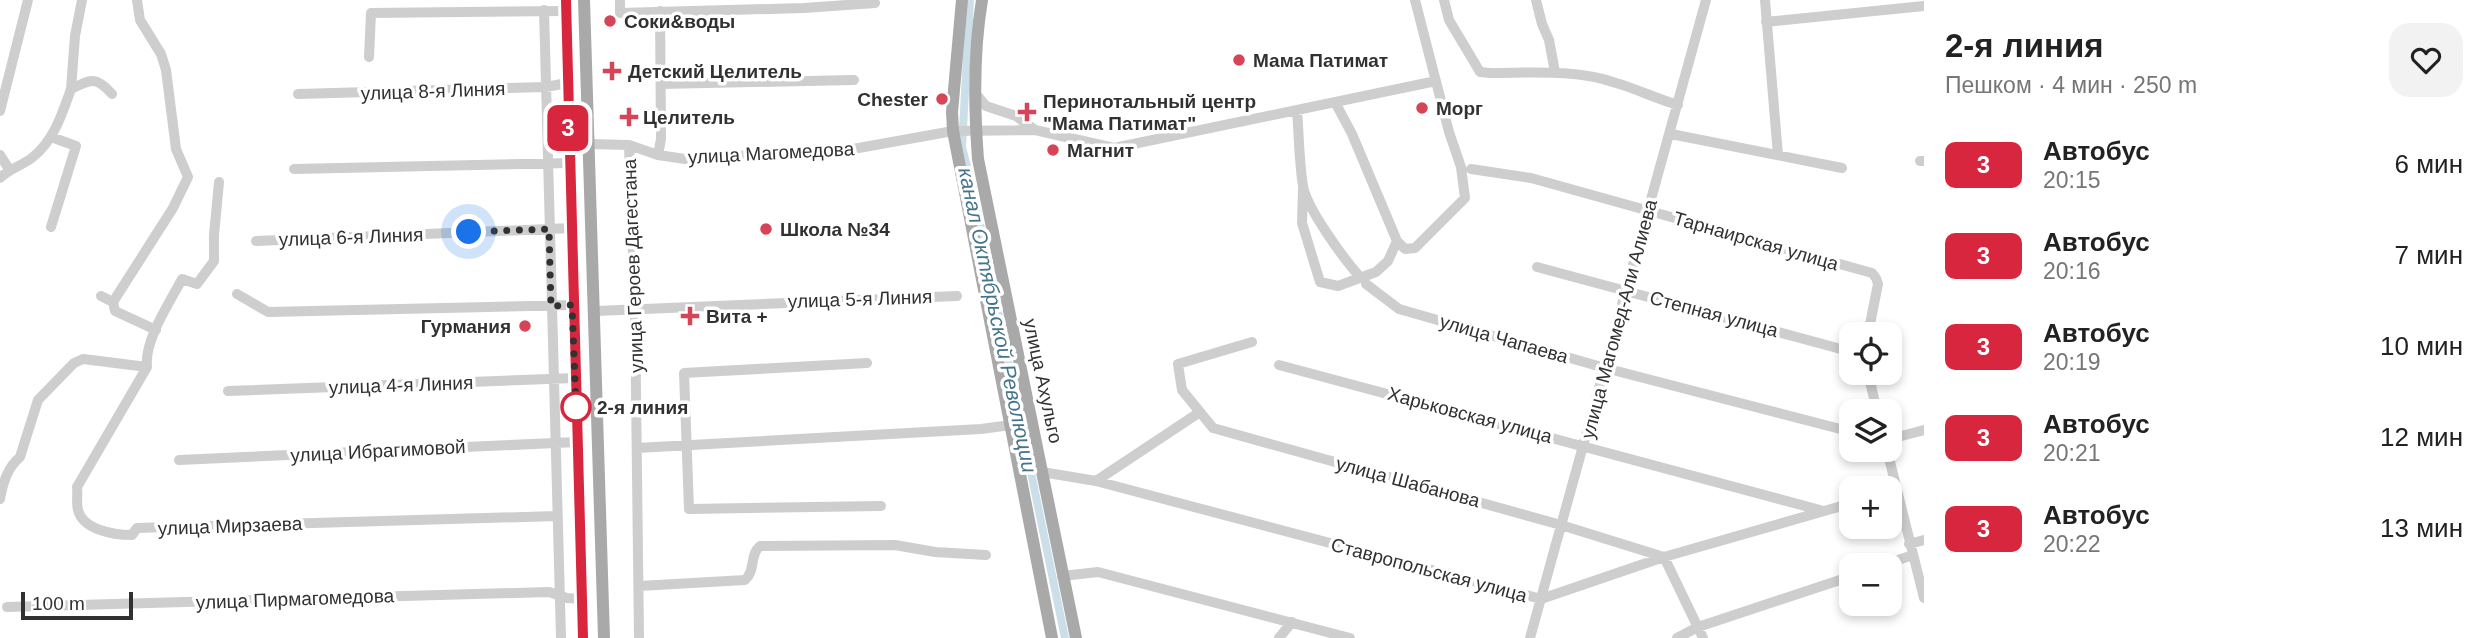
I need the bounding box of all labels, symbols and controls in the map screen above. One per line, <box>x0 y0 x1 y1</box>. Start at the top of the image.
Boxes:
place label: Соки&воды <box>624 11 735 32</box>
marker: Соки&воды <box>602 13 618 29</box>
button: heart <box>2389 23 2463 97</box>
text: 2-я линия <box>1945 27 2104 64</box>
place label: Мама Патимат <box>1253 50 1388 71</box>
marker: Мама Патимат <box>1231 52 1247 68</box>
marker: Детский Целитель <box>602 61 622 81</box>
place label: Детский Целитель <box>628 61 802 82</box>
text: Пешком · 4 мин · 250 m <box>1945 72 2197 98</box>
street label: улица 8-я Линия <box>360 78 506 104</box>
place label: Chester <box>857 89 929 110</box>
marker: Chester <box>934 91 950 107</box>
place label: Перинотальный центр "Мама Патимат" <box>1043 91 1256 134</box>
place label: Морг <box>1436 98 1483 119</box>
marker: Морг <box>1414 100 1430 116</box>
marker: Перинотальный центр "Мама Патимат" <box>1017 102 1037 122</box>
line badge: 3 <box>545 105 591 151</box>
place label: Целитель <box>643 107 735 128</box>
marker: Целитель <box>621 109 637 125</box>
text: 3 <box>561 114 575 141</box>
text: Автобус <box>2043 136 2150 166</box>
street label: улица Магомедова <box>687 138 855 168</box>
place label: Магнит <box>1067 140 1134 161</box>
marker: Магнит <box>1045 142 1061 158</box>
text: 6 мин <box>2395 149 2463 179</box>
text: 3 <box>1977 151 1990 178</box>
street label: улица Героев Дагестана <box>619 158 647 373</box>
water label: канал Октябрьской Революции <box>954 165 1042 475</box>
text: 20:15 <box>2043 167 2101 193</box>
street label: улица Магомед-Али Алиева <box>1577 197 1661 441</box>
street label: Тарнаирская улица <box>1671 207 1841 275</box>
your location <box>451 214 486 249</box>
place label: Школа №34 <box>780 219 890 240</box>
marker: Школа №34 <box>758 221 774 237</box>
street label: улица 6-я Линия <box>278 224 424 250</box>
text: Автобус <box>2043 227 2150 257</box>
text: 7 мин <box>2395 240 2463 270</box>
text: 3 <box>1977 242 1990 269</box>
text: 20:16 <box>2043 258 2101 284</box>
street label: улица 5-я Линия <box>787 286 933 312</box>
street label: Степная улица <box>1648 287 1781 341</box>
marker: Вита + <box>680 306 700 326</box>
place label: Вита + <box>706 306 768 327</box>
street label: улица Чапаева <box>1437 311 1571 367</box>
place label: Гурмания <box>421 316 511 337</box>
street label: улица Ахульго <box>1020 317 1066 445</box>
marker: Гурмания <box>517 318 533 334</box>
text: Автобус <box>2043 318 2150 348</box>
map controls <box>1839 322 1902 616</box>
button: locate <box>1839 322 1902 385</box>
text: 10 мин <box>2380 331 2463 361</box>
text: 3 <box>1977 333 1990 360</box>
text: 20:19 <box>2043 349 2101 375</box>
street label: улица 4-я Линия <box>328 372 474 398</box>
street label: Харьковская улица <box>1386 383 1555 447</box>
marker: 2-я линия <box>561 392 591 422</box>
place label: 2-я линия <box>597 397 688 418</box>
button: layers <box>1839 399 1902 462</box>
text: Автобус <box>2043 409 2150 439</box>
text: 12 мин <box>2380 422 2463 452</box>
text: 3 <box>1977 424 1990 451</box>
street label: улица Ибрагимовой <box>290 436 466 466</box>
text: 20:21 <box>2043 440 2101 466</box>
street label: улица Шабанова <box>1334 453 1483 511</box>
button: + <box>1839 476 1902 539</box>
text: Автобус <box>2043 500 2150 530</box>
street label: улица Мирзаева <box>157 513 303 539</box>
text: 13 мин <box>2380 513 2463 543</box>
text: 3 <box>1977 515 1990 542</box>
text: 20:22 <box>2043 531 2101 557</box>
street label: Ставропольская улица <box>1329 534 1530 606</box>
button: − <box>1839 553 1902 616</box>
street label: улица Пирмагомедова <box>196 585 395 613</box>
scale bar <box>21 589 133 621</box>
text: 100 m <box>32 593 85 614</box>

